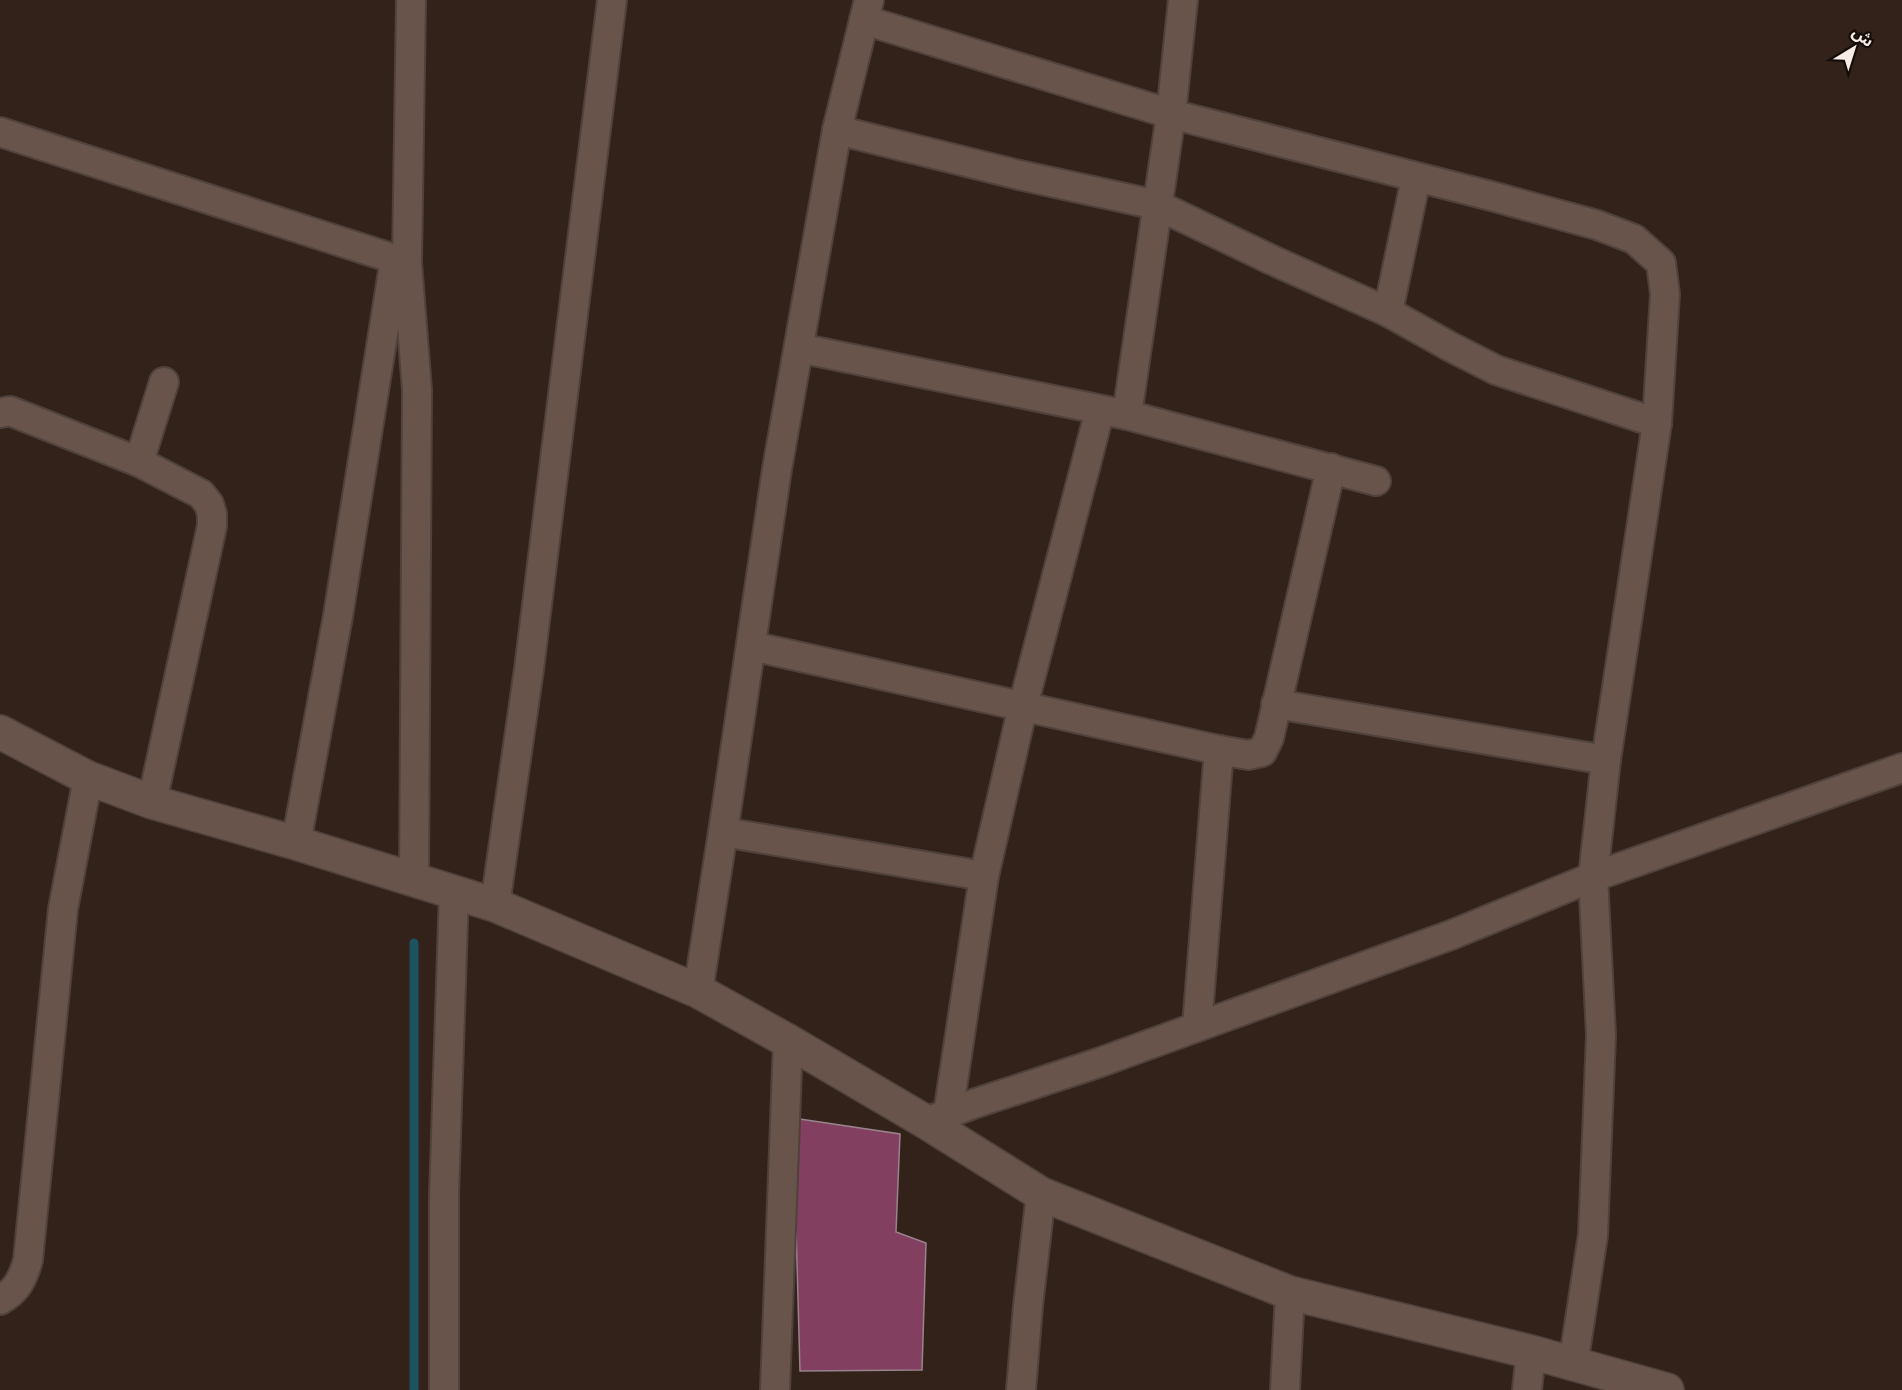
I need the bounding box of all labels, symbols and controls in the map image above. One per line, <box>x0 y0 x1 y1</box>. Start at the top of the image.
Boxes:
north arrow <box>1824 18 1884 78</box>
text: ش <box>1848 21 1879 52</box>

